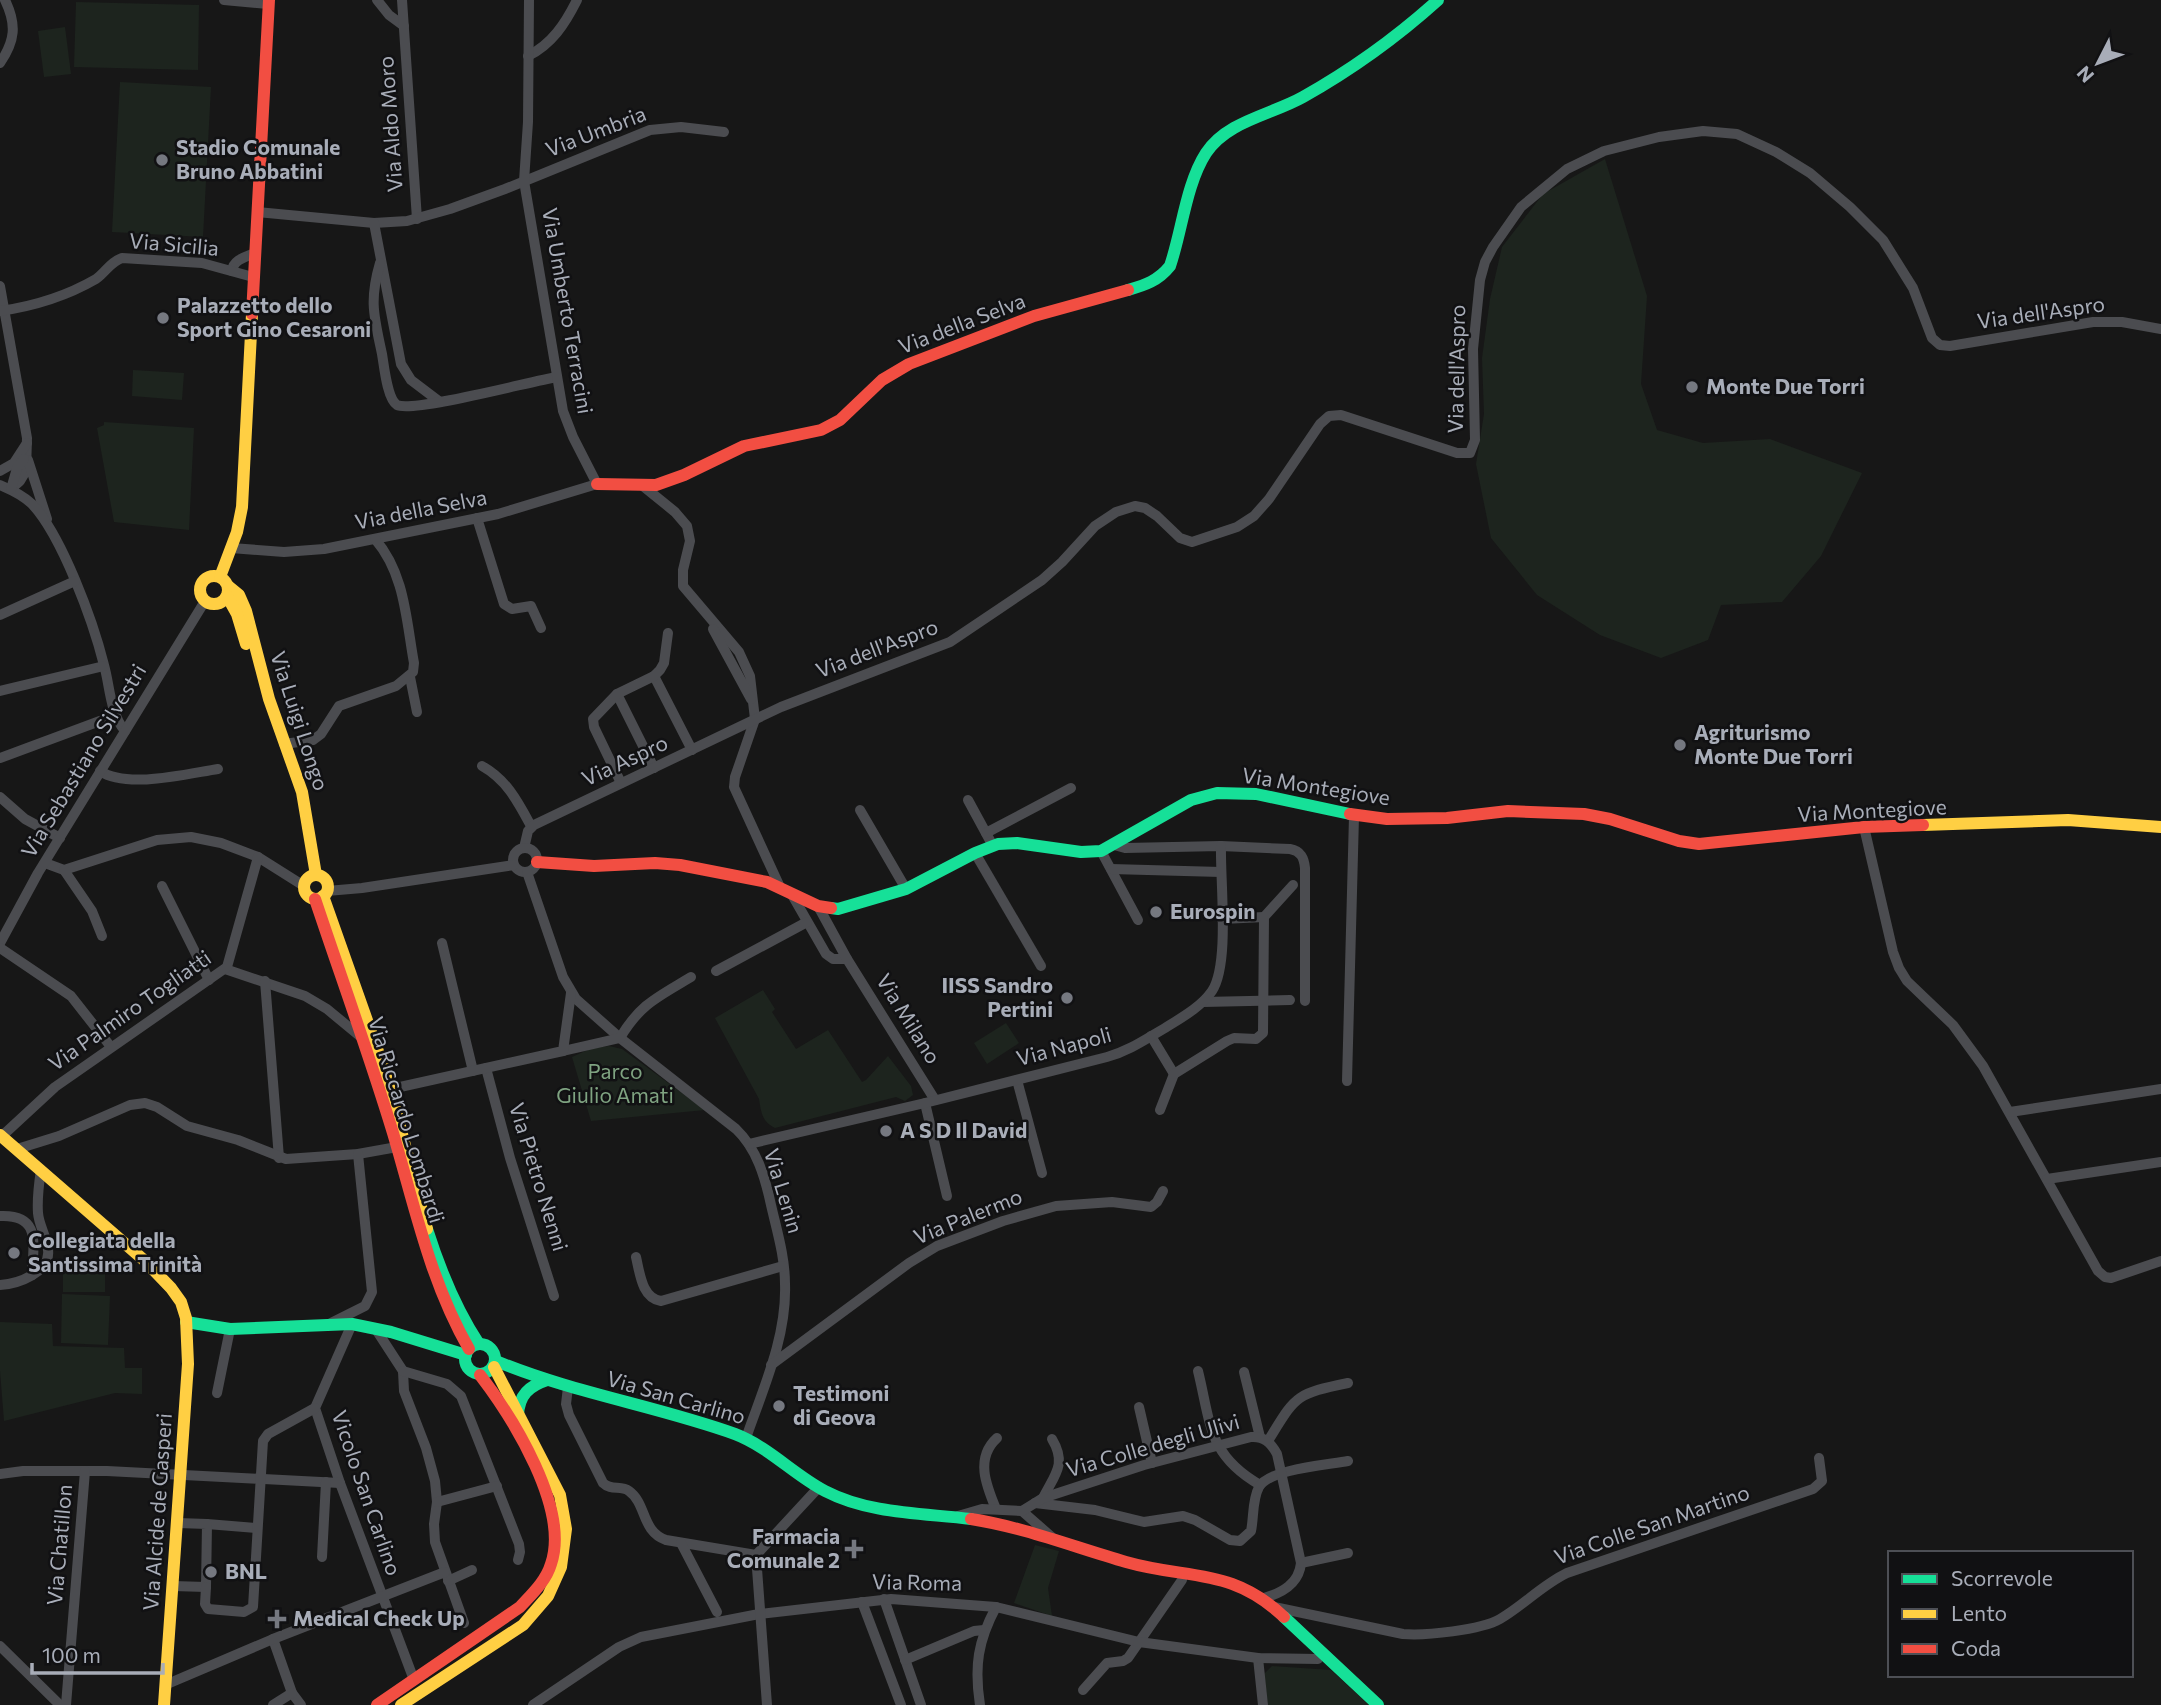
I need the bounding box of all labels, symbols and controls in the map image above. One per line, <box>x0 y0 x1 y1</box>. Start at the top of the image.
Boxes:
north arrow <box>2063 28 2133 98</box>
street label: Via Aldo Moro <box>372 55 407 193</box>
text: N <box>2072 62 2098 88</box>
street label: Via Umbria <box>542 100 649 161</box>
place label: Stadio Comunale Bruno Abbatini <box>176 134 340 183</box>
marker: Stadio Comunale Bruno Abbatini <box>154 152 170 168</box>
street label: Via Umberto Terracini <box>538 206 599 416</box>
street label: Via Sicilia <box>128 227 220 260</box>
street label: Via della Selva <box>894 287 1028 358</box>
street label: Via dell'Aspro <box>1975 290 2106 333</box>
place label: Palazzetto dello Sport Gino Cesaroni <box>177 292 371 341</box>
street label: Via dell'Aspro <box>1442 304 1469 434</box>
marker: Palazzetto dello Sport Gino Cesaroni <box>155 310 171 326</box>
place label: Monte Due Torri <box>1706 373 1865 398</box>
marker: Monte Due Torri <box>1684 379 1700 395</box>
street label: Via della Selva <box>353 483 489 534</box>
street label: Via dell'Aspro <box>812 613 941 682</box>
street label: Via Luigi Longo <box>266 648 335 793</box>
street label: Via Sebastiano Silvestri <box>15 659 150 861</box>
place label: Agriturismo Monte Due Torri <box>1694 719 1853 768</box>
street label: Via Aspro <box>577 729 671 790</box>
marker: Agriturismo Monte Due Torri <box>1672 737 1688 753</box>
street label: Via Montegiove <box>1240 761 1392 810</box>
street label: Via Montegiove <box>1797 793 1947 826</box>
place label: Eurospin <box>1170 898 1255 923</box>
marker: Eurospin <box>1148 904 1164 920</box>
street label: Via Palmiro Togliatti <box>43 944 215 1075</box>
street label: Via Milano <box>872 969 947 1068</box>
place label: IISS Sandro Pertini <box>942 972 1053 1021</box>
marker: IISS Sandro Pertini <box>1059 990 1075 1006</box>
street label: Via Riccardo Lombardi <box>364 1013 451 1226</box>
street label: Via Napoli <box>1013 1021 1114 1070</box>
park label: Parco Giulio Amati <box>556 1058 674 1107</box>
street label: Via Pietro Nenni <box>505 1099 574 1254</box>
place label: A S D Il David <box>900 1117 1027 1142</box>
marker: A S D Il David <box>878 1123 894 1139</box>
street label: Via Lenin <box>760 1145 809 1236</box>
street label: Via Palermo <box>910 1183 1025 1249</box>
place label: Collegiata della Santissima Trinità <box>28 1227 202 1276</box>
marker: Collegiata della Santissima Trinità <box>6 1245 22 1261</box>
street label: Via San Carlino <box>604 1365 749 1428</box>
place label: Testimoni di Geova <box>793 1380 889 1429</box>
marker: Testimoni di Geova <box>771 1398 787 1414</box>
street label: Vicolo San Carlino <box>327 1407 407 1578</box>
street label: Via Colle degli Ulivi <box>1063 1408 1242 1481</box>
street label: Via Alcide de Gasperi <box>137 1412 176 1612</box>
street label: Via Colle San Martino <box>1551 1478 1752 1569</box>
street label: Via Chatillon <box>41 1483 76 1606</box>
place label: Farmacia Comunale 2 <box>727 1523 840 1572</box>
marker: Farmacia Comunale 2 <box>846 1541 862 1557</box>
legend <box>1888 1551 2133 1677</box>
place label: BNL <box>225 1558 267 1583</box>
marker: BNL <box>203 1564 219 1580</box>
text: Scorrevole <box>1951 1565 2053 1590</box>
street label: Via Roma <box>872 1568 962 1595</box>
text: Lento <box>1951 1600 2007 1625</box>
place label: Medical Check Up <box>293 1605 465 1630</box>
marker: Medical Check Up <box>267 1609 287 1629</box>
scale bar <box>32 1632 163 1676</box>
text: Coda <box>1951 1635 2001 1660</box>
text: 100 m <box>42 1642 101 1667</box>

